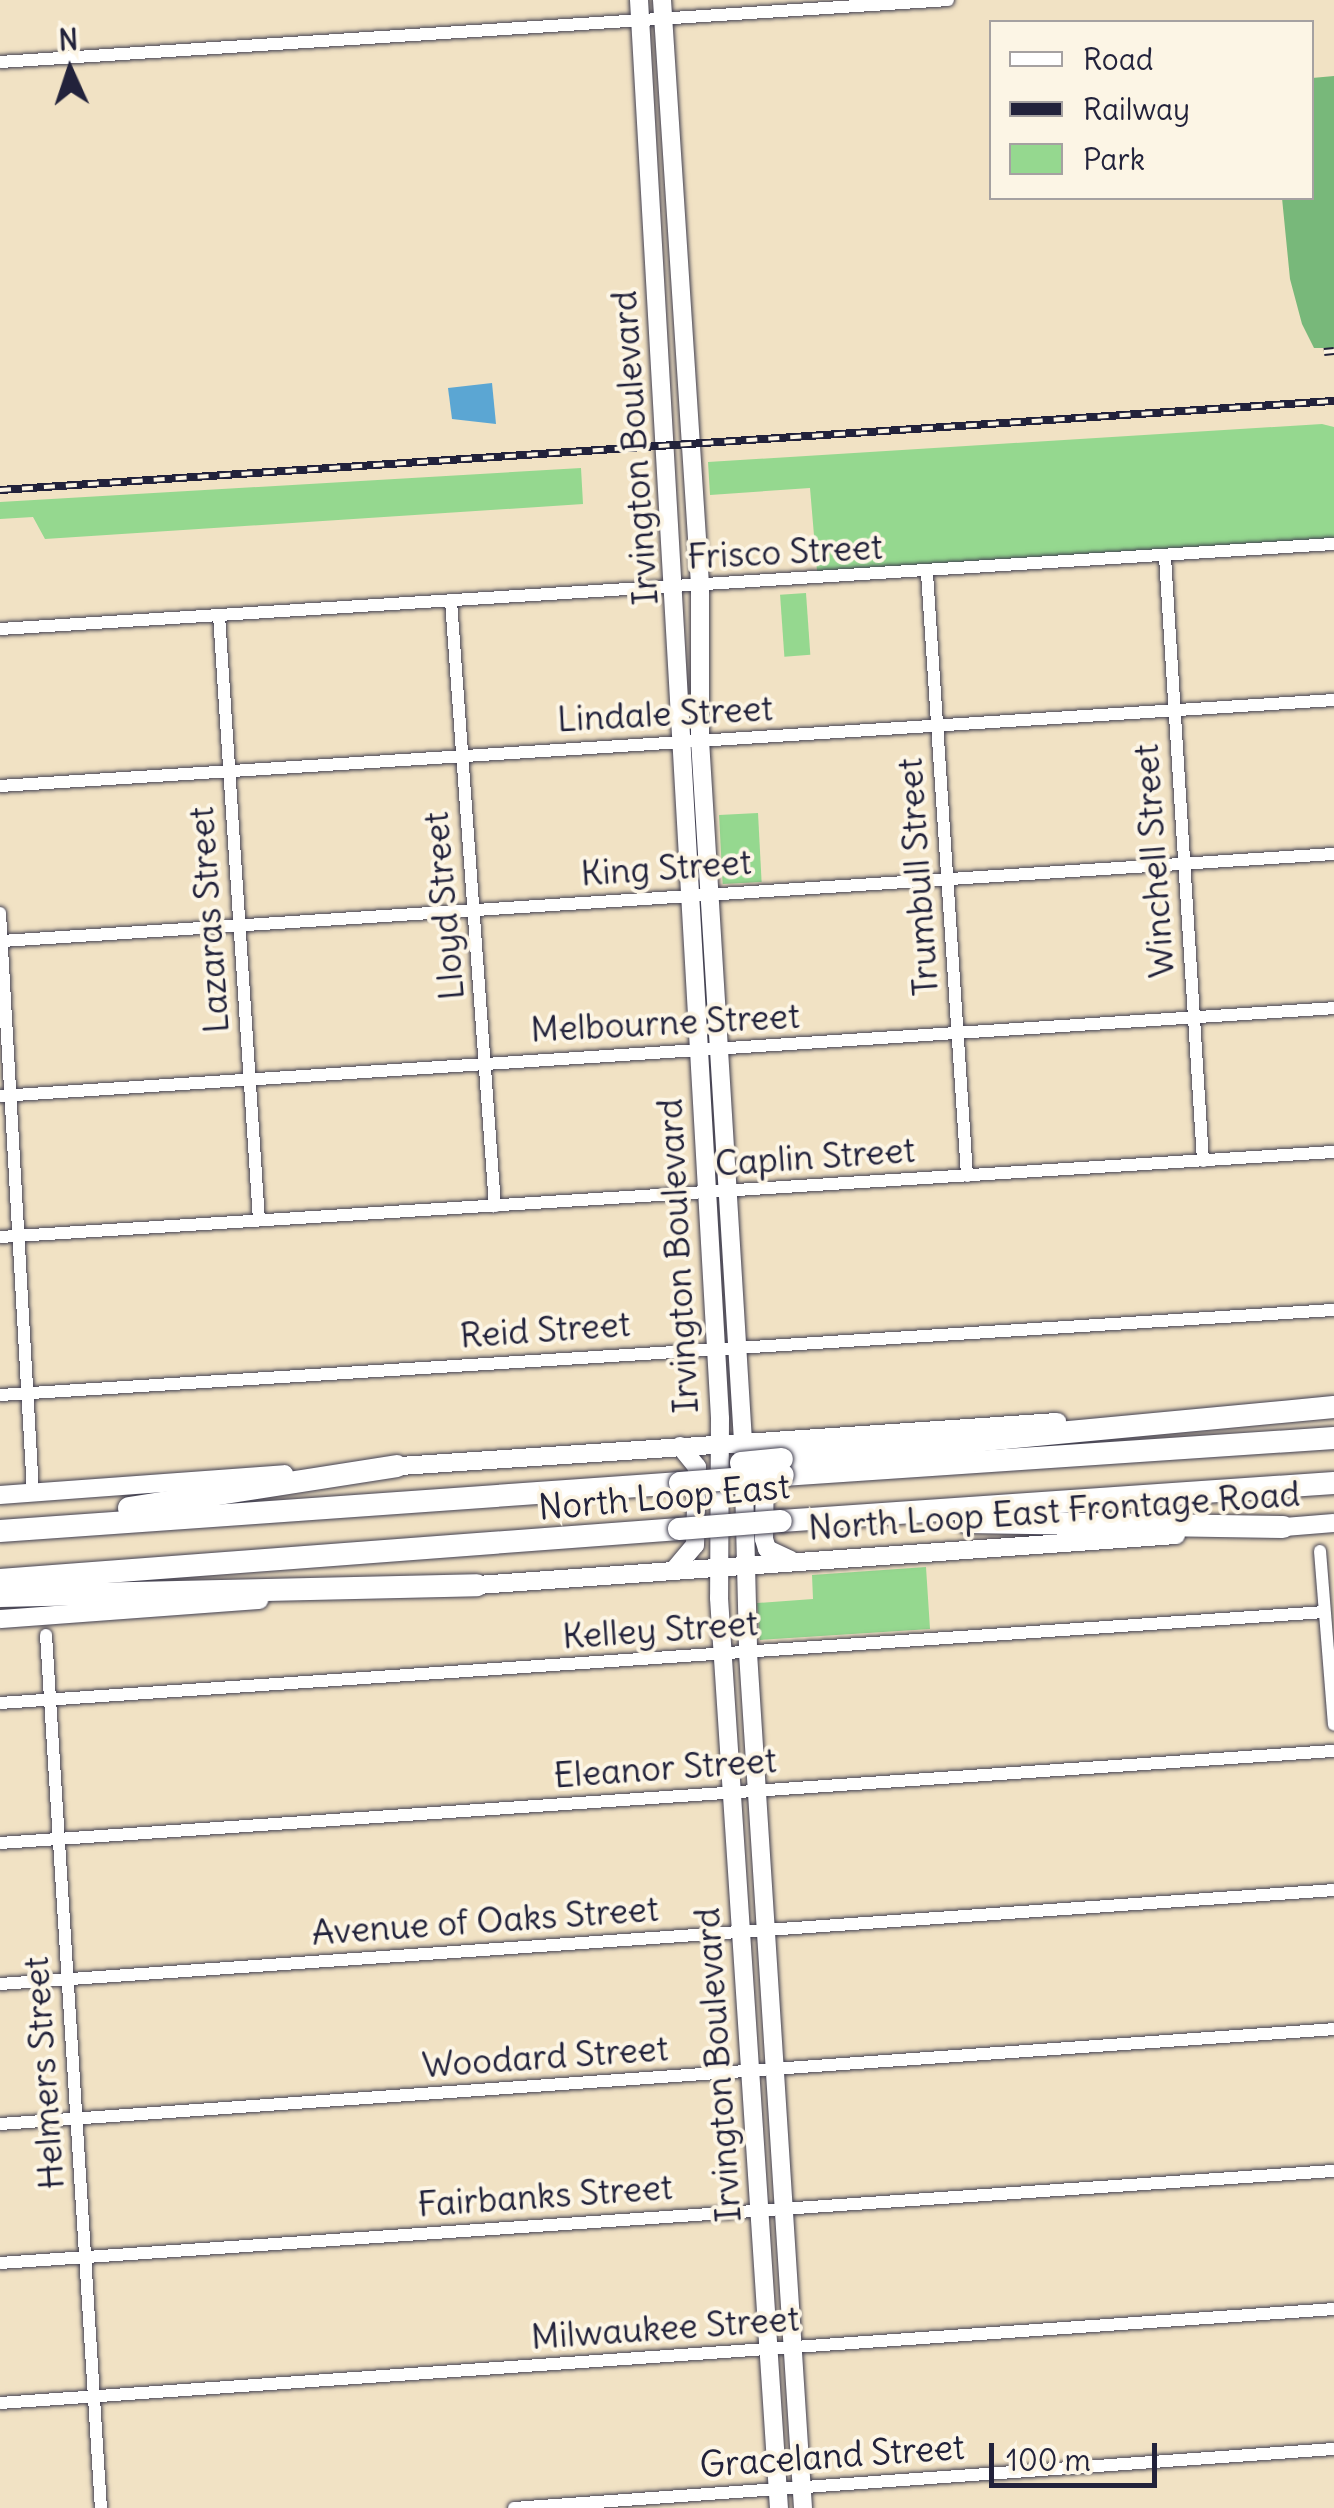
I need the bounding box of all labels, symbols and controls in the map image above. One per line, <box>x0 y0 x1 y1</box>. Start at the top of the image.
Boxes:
north arrow <box>20 20 120 120</box>
legend <box>989 20 1314 200</box>
text: N <box>58 22 79 59</box>
text: Road <box>1083 40 1153 78</box>
text: Railway <box>1083 90 1190 128</box>
text: Park <box>1083 140 1145 178</box>
street label: Irvington Boulevard <box>602 289 666 607</box>
street label: Frisco Street <box>686 525 884 577</box>
street label: Lindale Street <box>556 686 774 740</box>
street label: Winchell Street <box>1124 743 1182 979</box>
street label: Trumbull Street <box>888 757 946 997</box>
street label: Lazaras Street <box>179 805 237 1035</box>
street label: Lloyd Street <box>414 810 472 1002</box>
street label: King Street <box>579 840 753 894</box>
street label: Melbourne Street <box>529 994 801 1050</box>
street label: Irvington Boulevard <box>648 1098 706 1414</box>
street label: Caplin Street <box>714 1128 916 1184</box>
street label: Reid Street <box>458 1302 632 1356</box>
street label: North Loop East <box>537 1464 791 1528</box>
street label: North Loop East Frontage Road <box>807 1472 1301 1548</box>
street label: Kelley Street <box>561 1601 759 1657</box>
street label: Eleanor Street <box>552 1738 778 1796</box>
street label: Avenue of Oaks Street <box>310 1887 660 1953</box>
street label: Irvington Boulevard <box>685 1906 749 2224</box>
street label: Helmers Street <box>14 1955 72 2191</box>
street label: Woodard Street <box>420 2026 670 2086</box>
street label: Fairbanks Street <box>416 2165 674 2225</box>
street label: Milwaukee Street <box>529 2297 801 2357</box>
scale bar <box>994 2423 1162 2485</box>
street label: Graceland Street <box>698 2425 966 2485</box>
text: 100 m <box>1006 2441 1091 2479</box>

